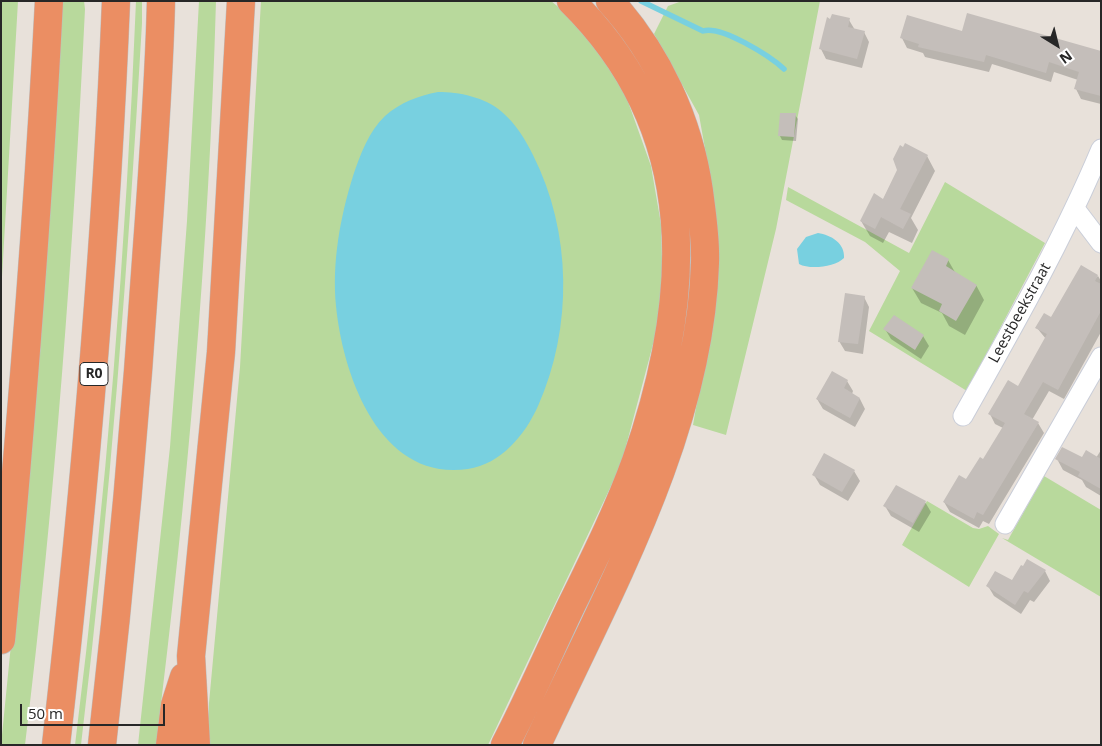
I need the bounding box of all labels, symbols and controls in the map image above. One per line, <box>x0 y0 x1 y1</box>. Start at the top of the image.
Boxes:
north arrow <box>1032 20 1082 70</box>
text: N <box>1056 47 1076 69</box>
street label: Leestbeekstraat <box>985 260 1055 366</box>
road number: R0 <box>80 362 108 386</box>
scale bar <box>22 694 168 726</box>
text: 50 m <box>28 703 63 723</box>

